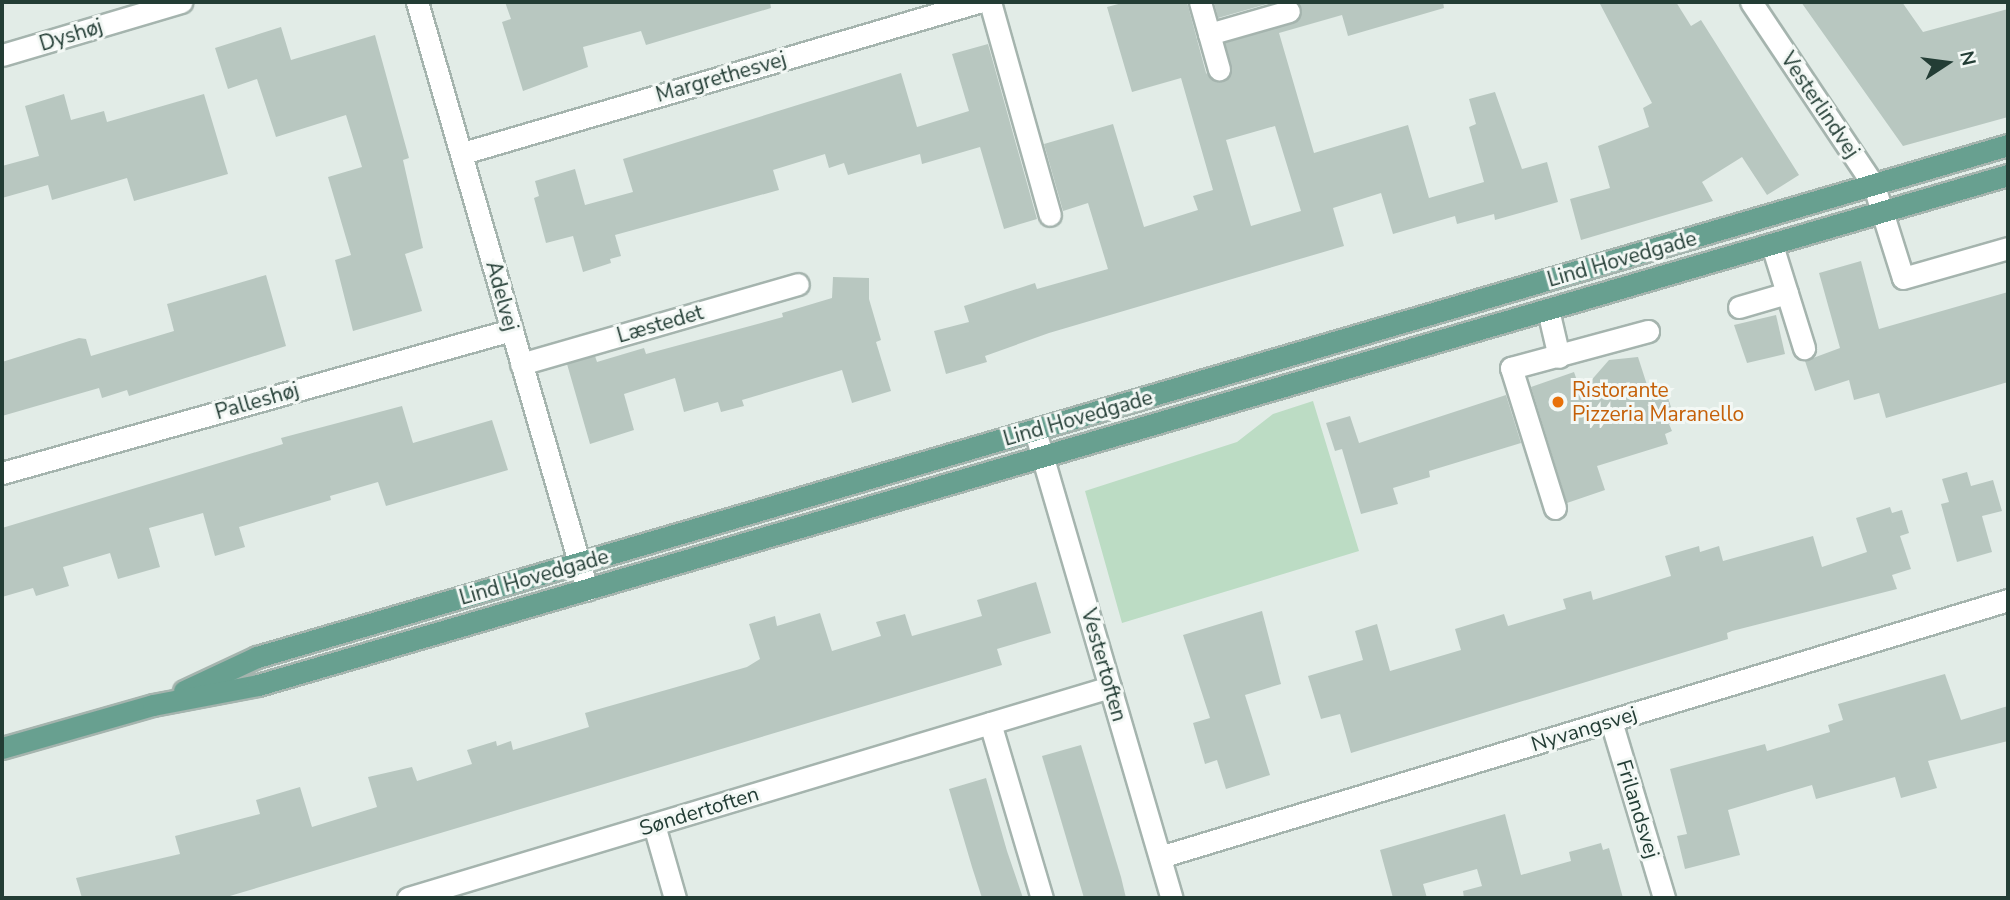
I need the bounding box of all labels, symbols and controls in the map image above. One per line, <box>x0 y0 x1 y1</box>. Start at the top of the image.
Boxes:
street label: Dyshøj <box>36 13 106 57</box>
north arrow <box>1912 28 1982 98</box>
street label: Margrethesvej <box>653 46 789 108</box>
street label: Vesterlindvej <box>1775 47 1865 163</box>
text: N <box>1953 48 1982 68</box>
street label: Lind Hovedgade <box>1544 226 1700 292</box>
street label: Adelvej <box>481 258 523 334</box>
street label: Læstedet <box>614 300 706 348</box>
street label: Palleshøj <box>212 377 302 425</box>
place label: Ristorante Pizzeria Maranello <box>1572 377 1744 427</box>
street label: Lind Hovedgade <box>1000 385 1156 451</box>
marker: Ristorante Pizzeria Maranello <box>1550 394 1566 410</box>
street label: Lind Hovedgade <box>456 544 612 610</box>
street label: Vestertoften <box>1076 606 1132 724</box>
street label: Nyvangsvej <box>1528 701 1640 757</box>
street label: Frilandsvej <box>1611 757 1665 861</box>
street label: Søndertoften <box>636 781 762 841</box>

